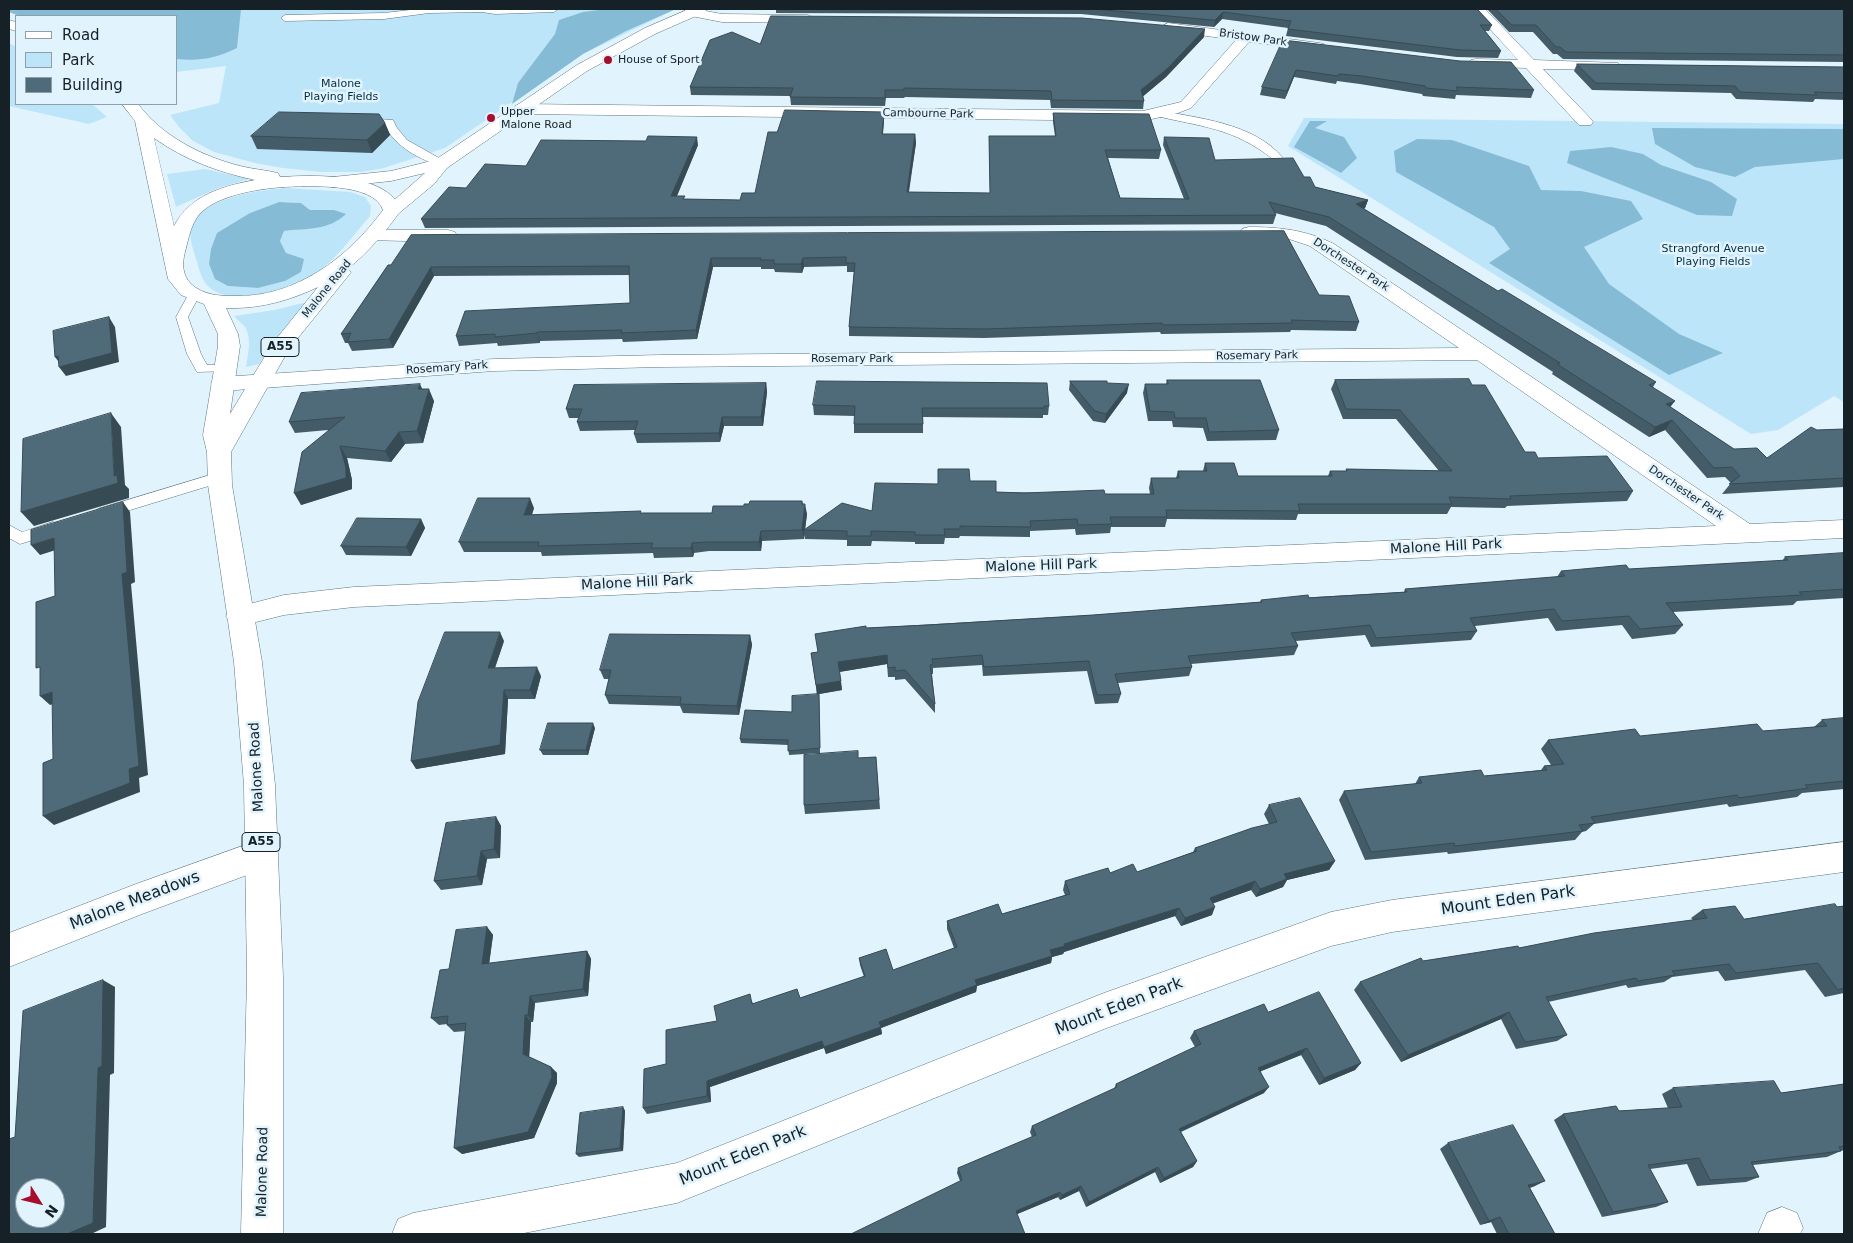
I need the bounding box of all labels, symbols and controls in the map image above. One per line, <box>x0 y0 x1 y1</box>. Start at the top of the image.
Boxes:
legend <box>15 15 178 105</box>
text: Road <box>62 26 100 44</box>
street label: Bristow Park <box>1218 27 1288 49</box>
text: Park <box>62 51 94 69</box>
place label: House of Sport <box>618 53 700 67</box>
marker: House of Sport <box>602 54 614 66</box>
text: Building <box>62 76 123 94</box>
park label: Malone Playing Fields <box>304 77 378 103</box>
place label: Upper Malone Road <box>501 105 572 131</box>
street label: Cambourne Park <box>882 107 974 121</box>
marker: Upper Malone Road <box>485 112 497 124</box>
street label: Dorchester Park <box>1311 236 1391 294</box>
park label: Strangford Avenue Playing Fields <box>1662 242 1764 268</box>
street label: Malone Road <box>300 257 354 321</box>
road number: A55 <box>261 338 299 357</box>
street label: Rosemary Park <box>1216 349 1298 363</box>
street label: Rosemary Park <box>811 352 893 366</box>
street label: Rosemary Park <box>406 359 488 377</box>
street label: Dorchester Park <box>1646 463 1726 523</box>
street label: Malone Hill Park <box>1390 536 1502 558</box>
street label: Malone Hill Park <box>985 556 1097 576</box>
street label: Malone Hill Park <box>581 572 693 594</box>
street label: Malone Road <box>246 722 268 812</box>
road number: A55 <box>242 832 280 852</box>
street label: Malone Meadows <box>67 867 203 935</box>
street label: Mount Eden Park <box>1440 882 1576 920</box>
street label: Mount Eden Park <box>1052 974 1186 1040</box>
street label: Mount Eden Park <box>677 1122 809 1190</box>
street label: Malone Road <box>254 1127 272 1217</box>
north arrow <box>15 1178 65 1228</box>
text: N <box>41 1202 61 1221</box>

